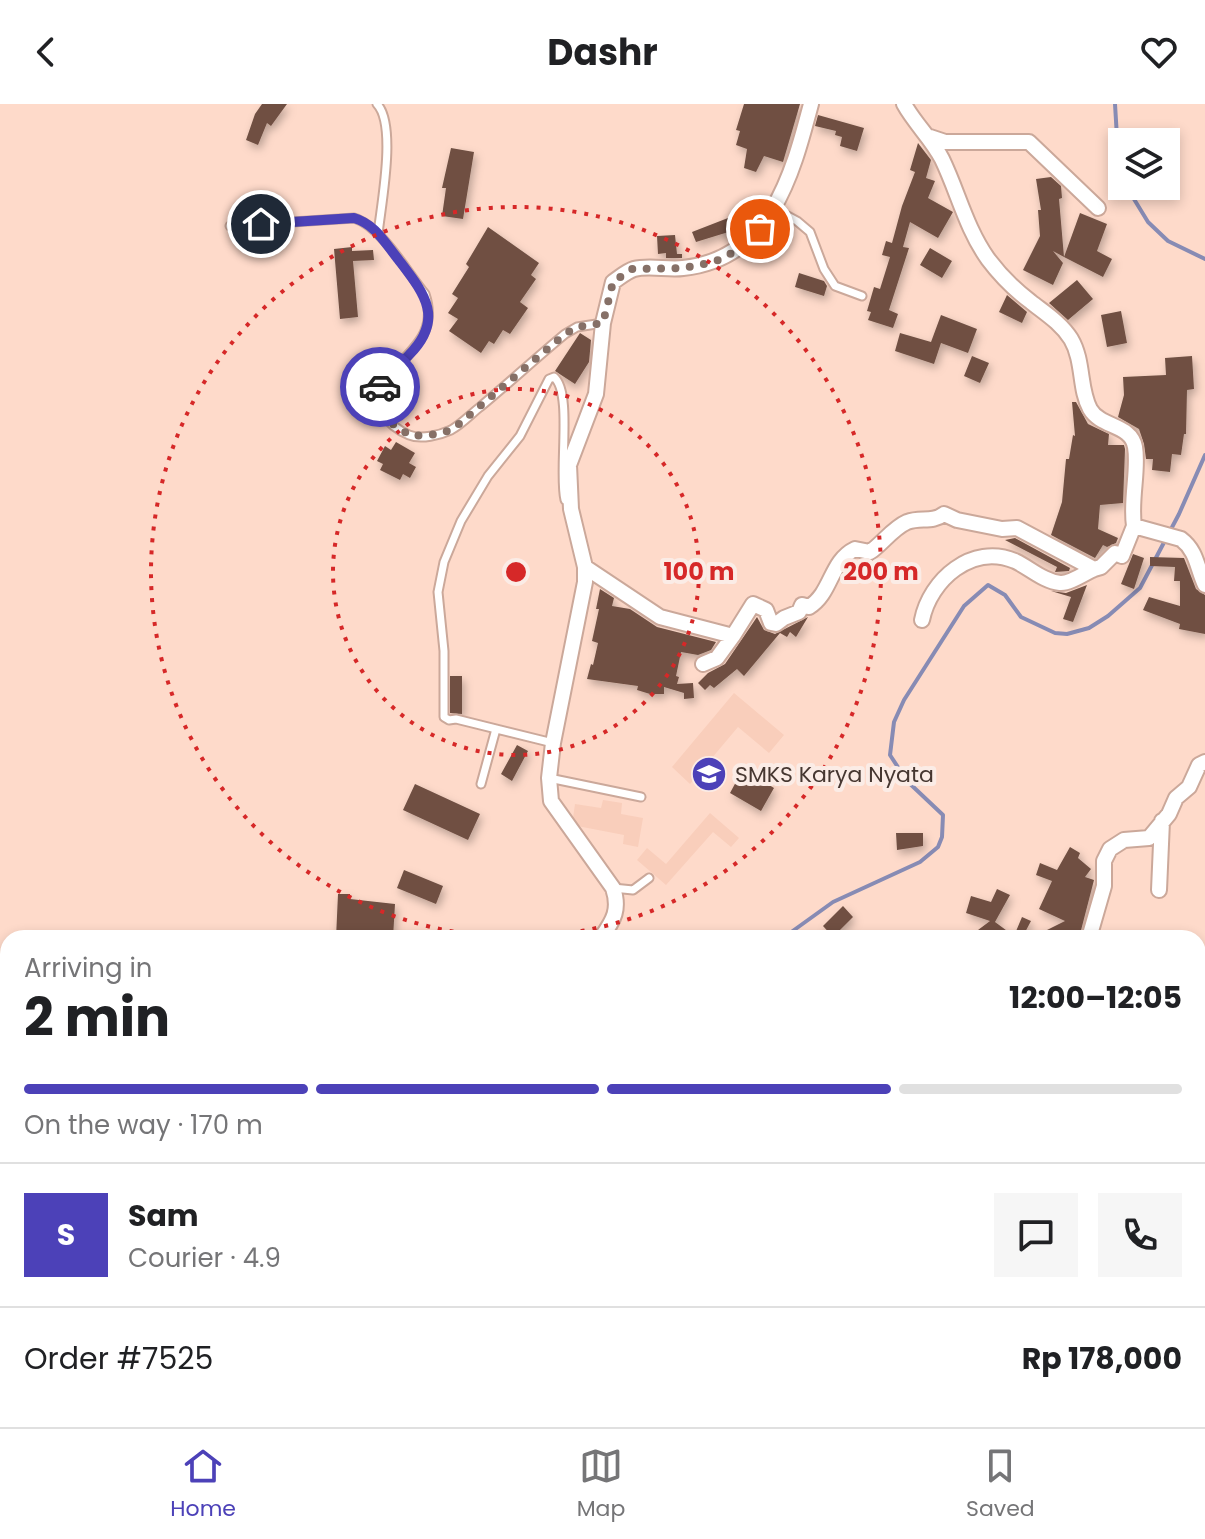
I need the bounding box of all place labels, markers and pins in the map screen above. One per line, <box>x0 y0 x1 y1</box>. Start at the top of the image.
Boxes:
pin <box>227 190 295 258</box>
pin <box>726 195 794 263</box>
centre of rings <box>502 558 530 586</box>
school or university icon: SMKS Karya Nyata <box>690 755 728 793</box>
place label: SMKS Karya Nyata <box>735 759 934 790</box>

